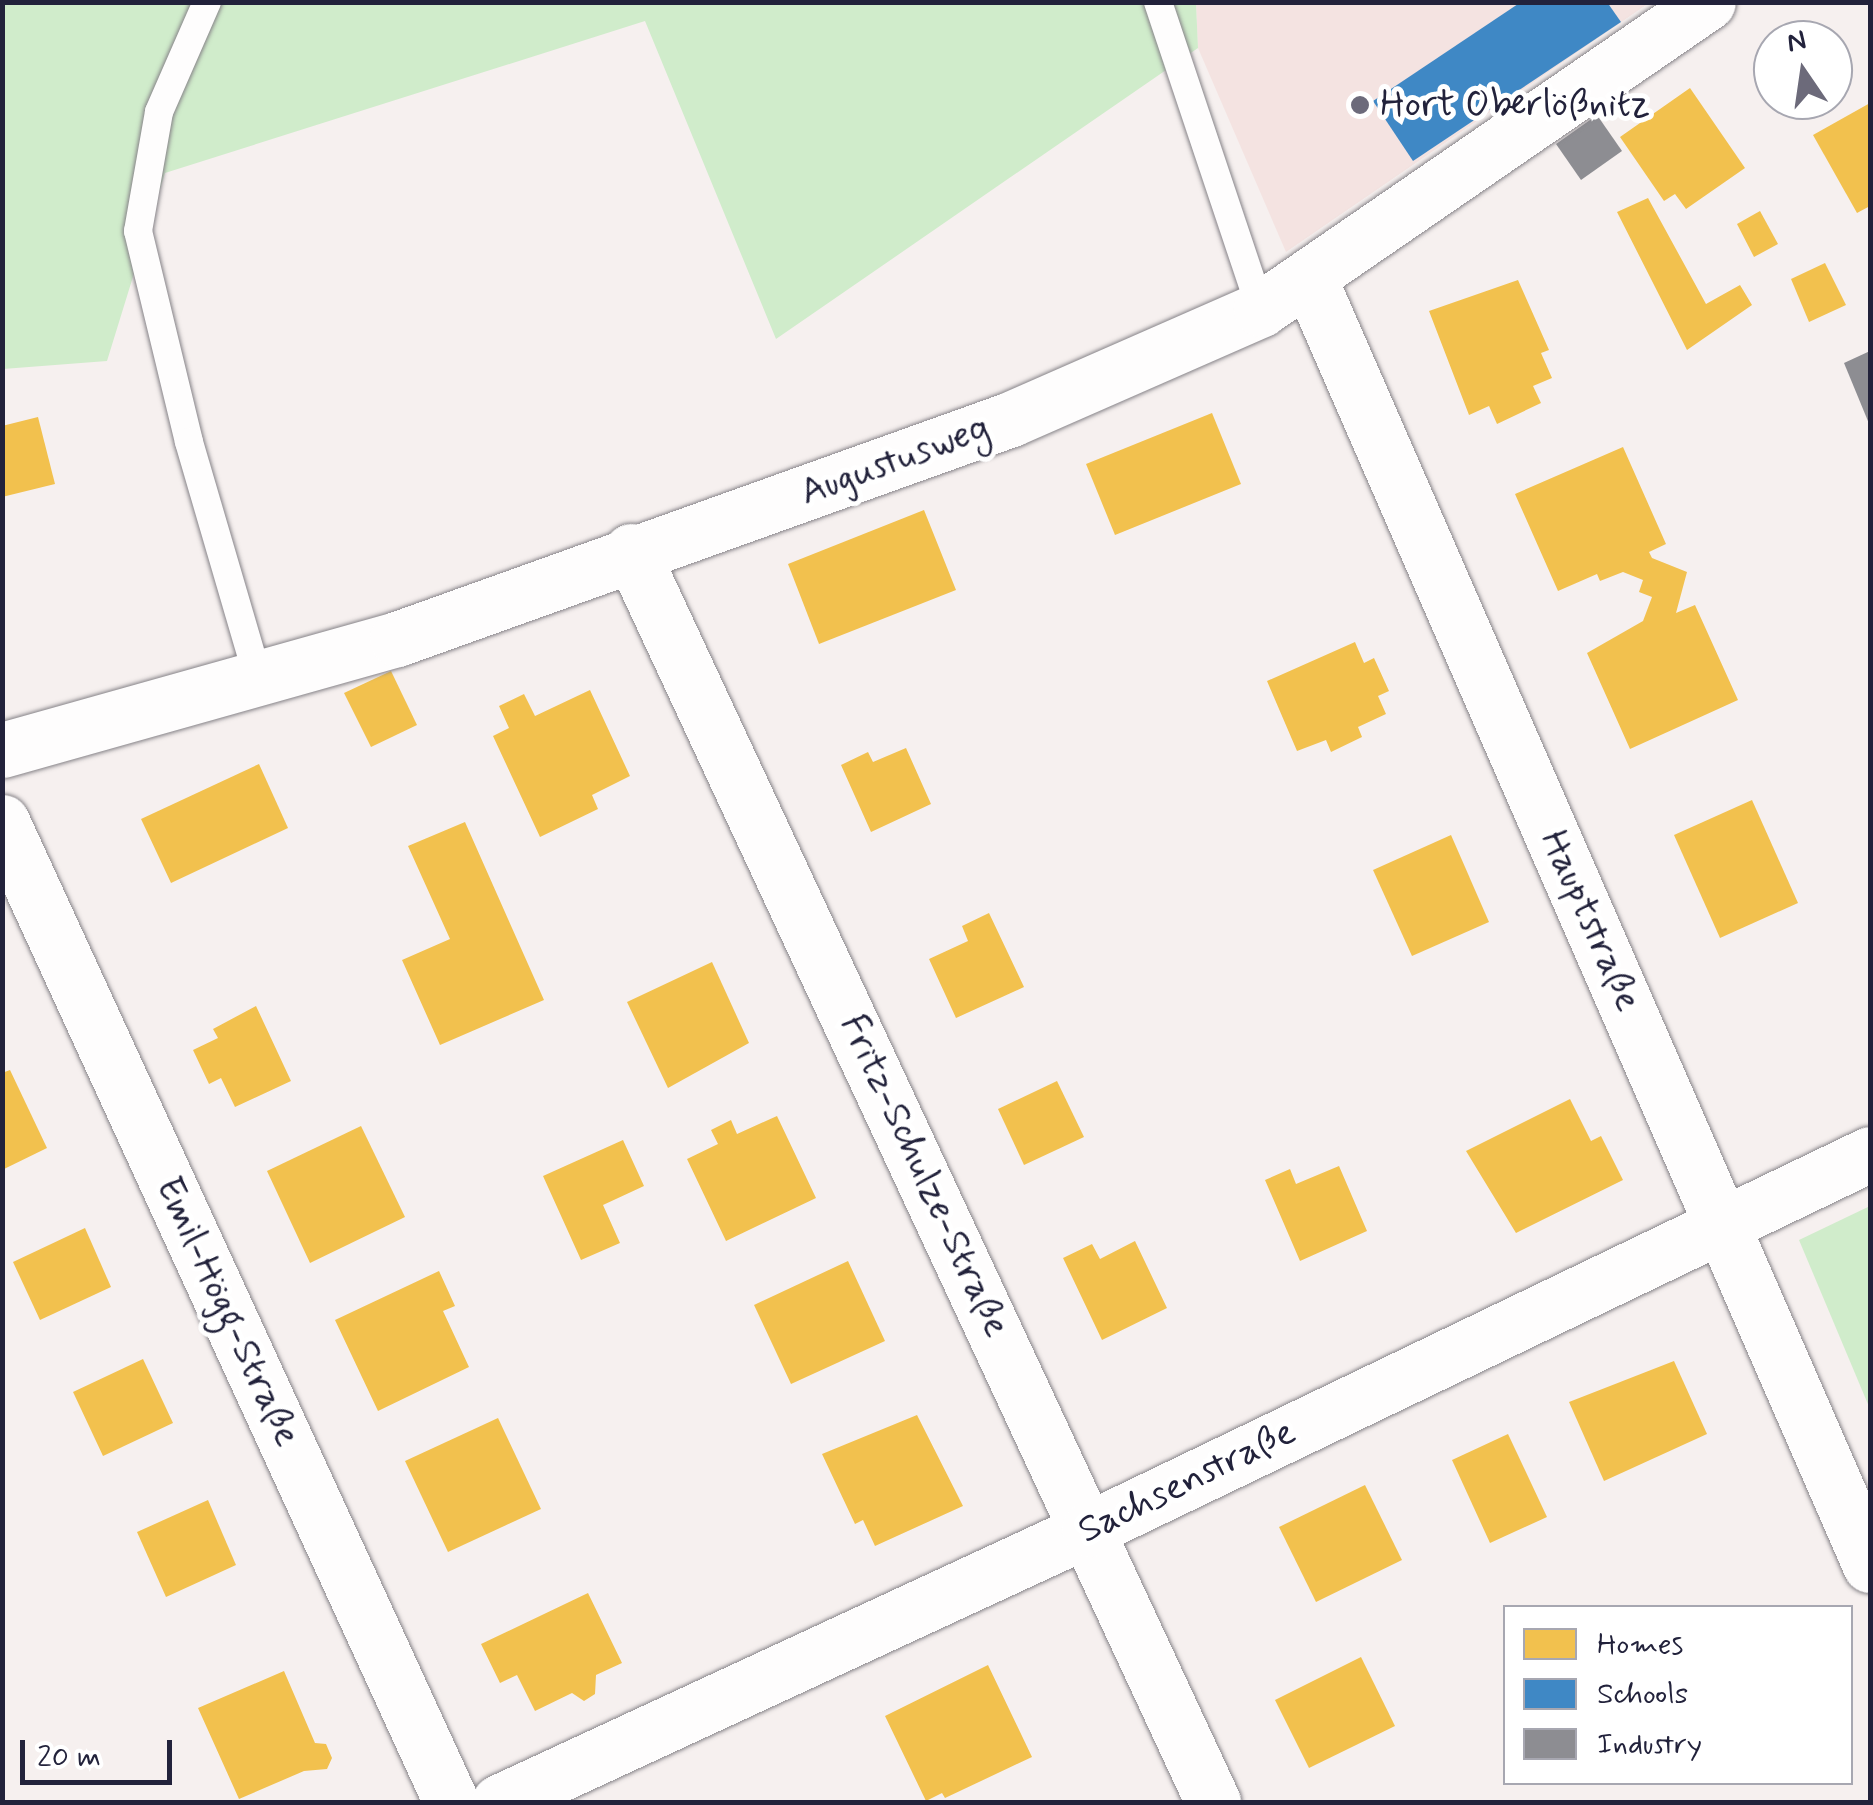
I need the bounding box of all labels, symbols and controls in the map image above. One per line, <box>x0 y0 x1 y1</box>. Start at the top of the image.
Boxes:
north arrow <box>1753 20 1853 120</box>
text: N <box>1783 22 1810 62</box>
place label: Hort Oberlößnitz <box>1380 82 1651 128</box>
marker: Hort Oberlößnitz <box>1349 94 1371 116</box>
street label: Augustusweg <box>794 406 996 516</box>
street label: Hauptstraße <box>1530 823 1650 1019</box>
street label: Fritz-Schulze-Straße <box>829 1007 1019 1345</box>
street label: Emil-Högg-Straße <box>145 1170 309 1454</box>
street label: Sachsenstraße <box>1071 1410 1303 1554</box>
legend <box>1503 1605 1853 1785</box>
text: Homes <box>1597 1625 1683 1664</box>
text: Schools <box>1597 1675 1688 1714</box>
scale bar <box>25 1720 178 1782</box>
text: Industry <box>1597 1725 1702 1764</box>
text: 20 m <box>37 1738 101 1777</box>

